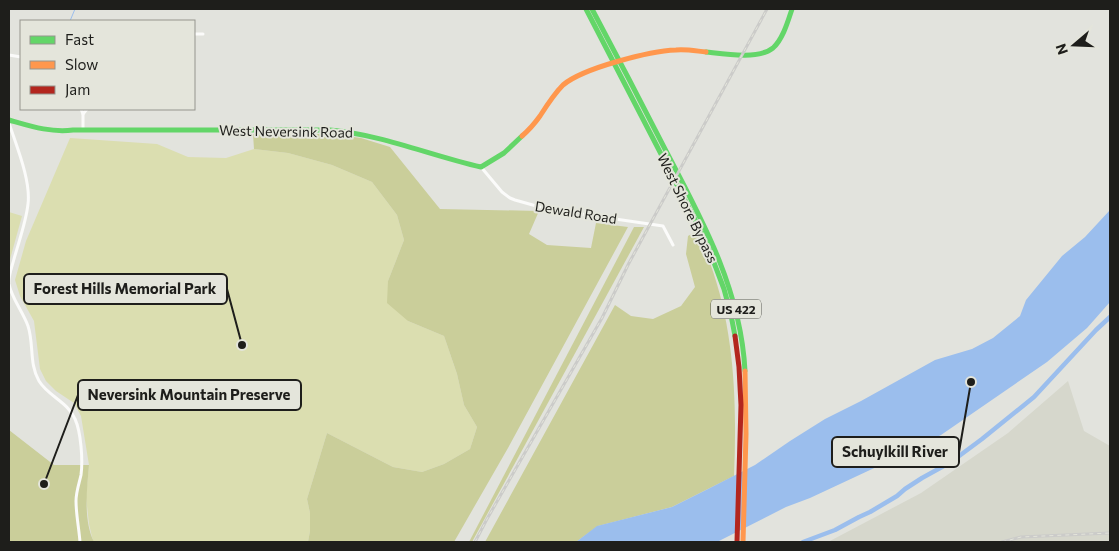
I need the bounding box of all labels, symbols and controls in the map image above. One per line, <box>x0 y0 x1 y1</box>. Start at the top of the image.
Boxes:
legend <box>20 20 195 110</box>
north arrow <box>1049 20 1099 70</box>
text: Fast <box>65 30 94 48</box>
text: N <box>1051 42 1071 57</box>
text: Slow <box>65 55 98 73</box>
text: Jam <box>65 80 90 98</box>
street label: West Neversink Road <box>219 121 353 141</box>
street label: West Shore Bypass <box>654 150 722 266</box>
street label: Dewald Road <box>534 197 618 227</box>
callout: Forest Hills Memorial Park <box>24 274 227 304</box>
text: Forest Hills Memorial Park <box>34 279 217 297</box>
road number: US 422 <box>711 300 761 318</box>
callout: Neversink Mountain Preserve <box>78 380 301 410</box>
text: Neversink Mountain Preserve <box>88 385 291 403</box>
callout: Schuylkill River <box>832 437 959 467</box>
text: Schuylkill River <box>842 442 948 460</box>

